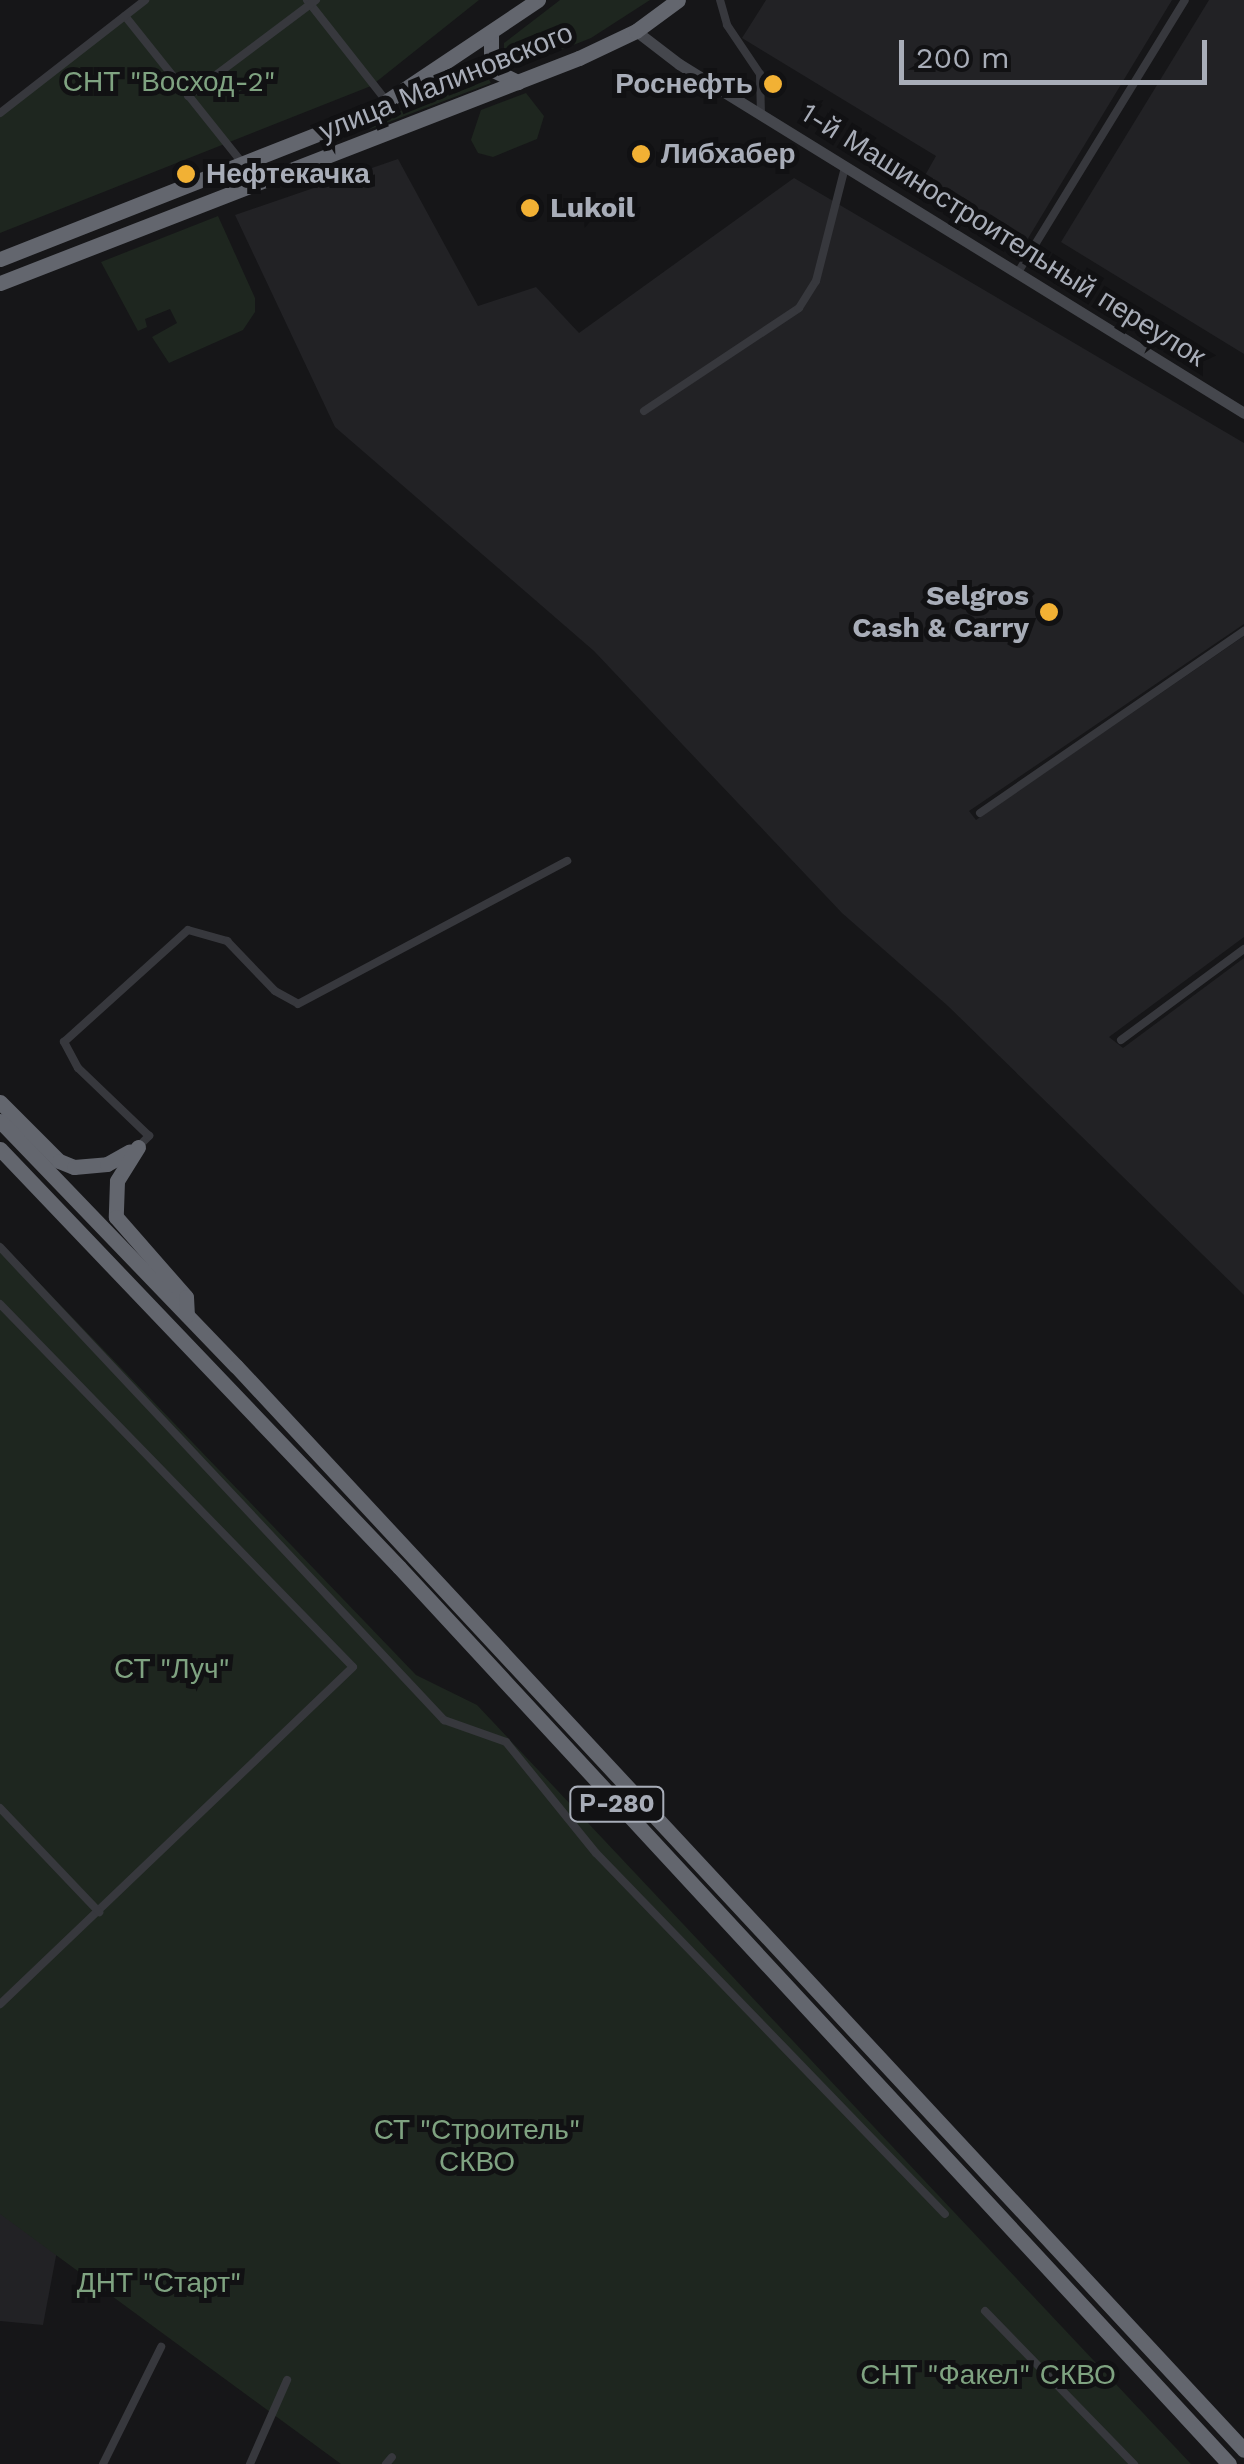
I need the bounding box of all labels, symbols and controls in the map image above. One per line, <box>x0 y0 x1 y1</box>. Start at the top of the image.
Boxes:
street label: улица Малиновского <box>314 16 578 148</box>
scale bar <box>904 20 1212 82</box>
text: 200 m <box>916 40 1010 75</box>
park label: СНТ "Восход-2" <box>63 65 275 99</box>
place label: Роснефть <box>615 67 753 101</box>
marker: Роснефть <box>762 73 784 95</box>
street label: 1-й Машиностроительный переулок <box>795 96 1211 374</box>
place label: Либхабер <box>661 137 796 171</box>
marker: Либхабер <box>630 143 652 165</box>
place label: Нефтекачка <box>206 157 370 191</box>
marker: Нефтекачка <box>175 163 197 185</box>
place label: Lukoil <box>550 191 635 225</box>
marker: Lukoil <box>519 197 541 219</box>
place label: Selgros Cash & Carry <box>852 579 1029 645</box>
marker: Selgros Cash & Carry <box>1038 601 1060 623</box>
park label: СТ "Луч" <box>114 1652 230 1686</box>
road number: Р-280 <box>567 1784 667 1824</box>
park label: СТ "Строитель" СКВО <box>374 2113 580 2179</box>
park label: ДНТ "Старт" <box>77 2266 241 2300</box>
park label: СНТ "Факел" СКВО <box>860 2358 1116 2392</box>

